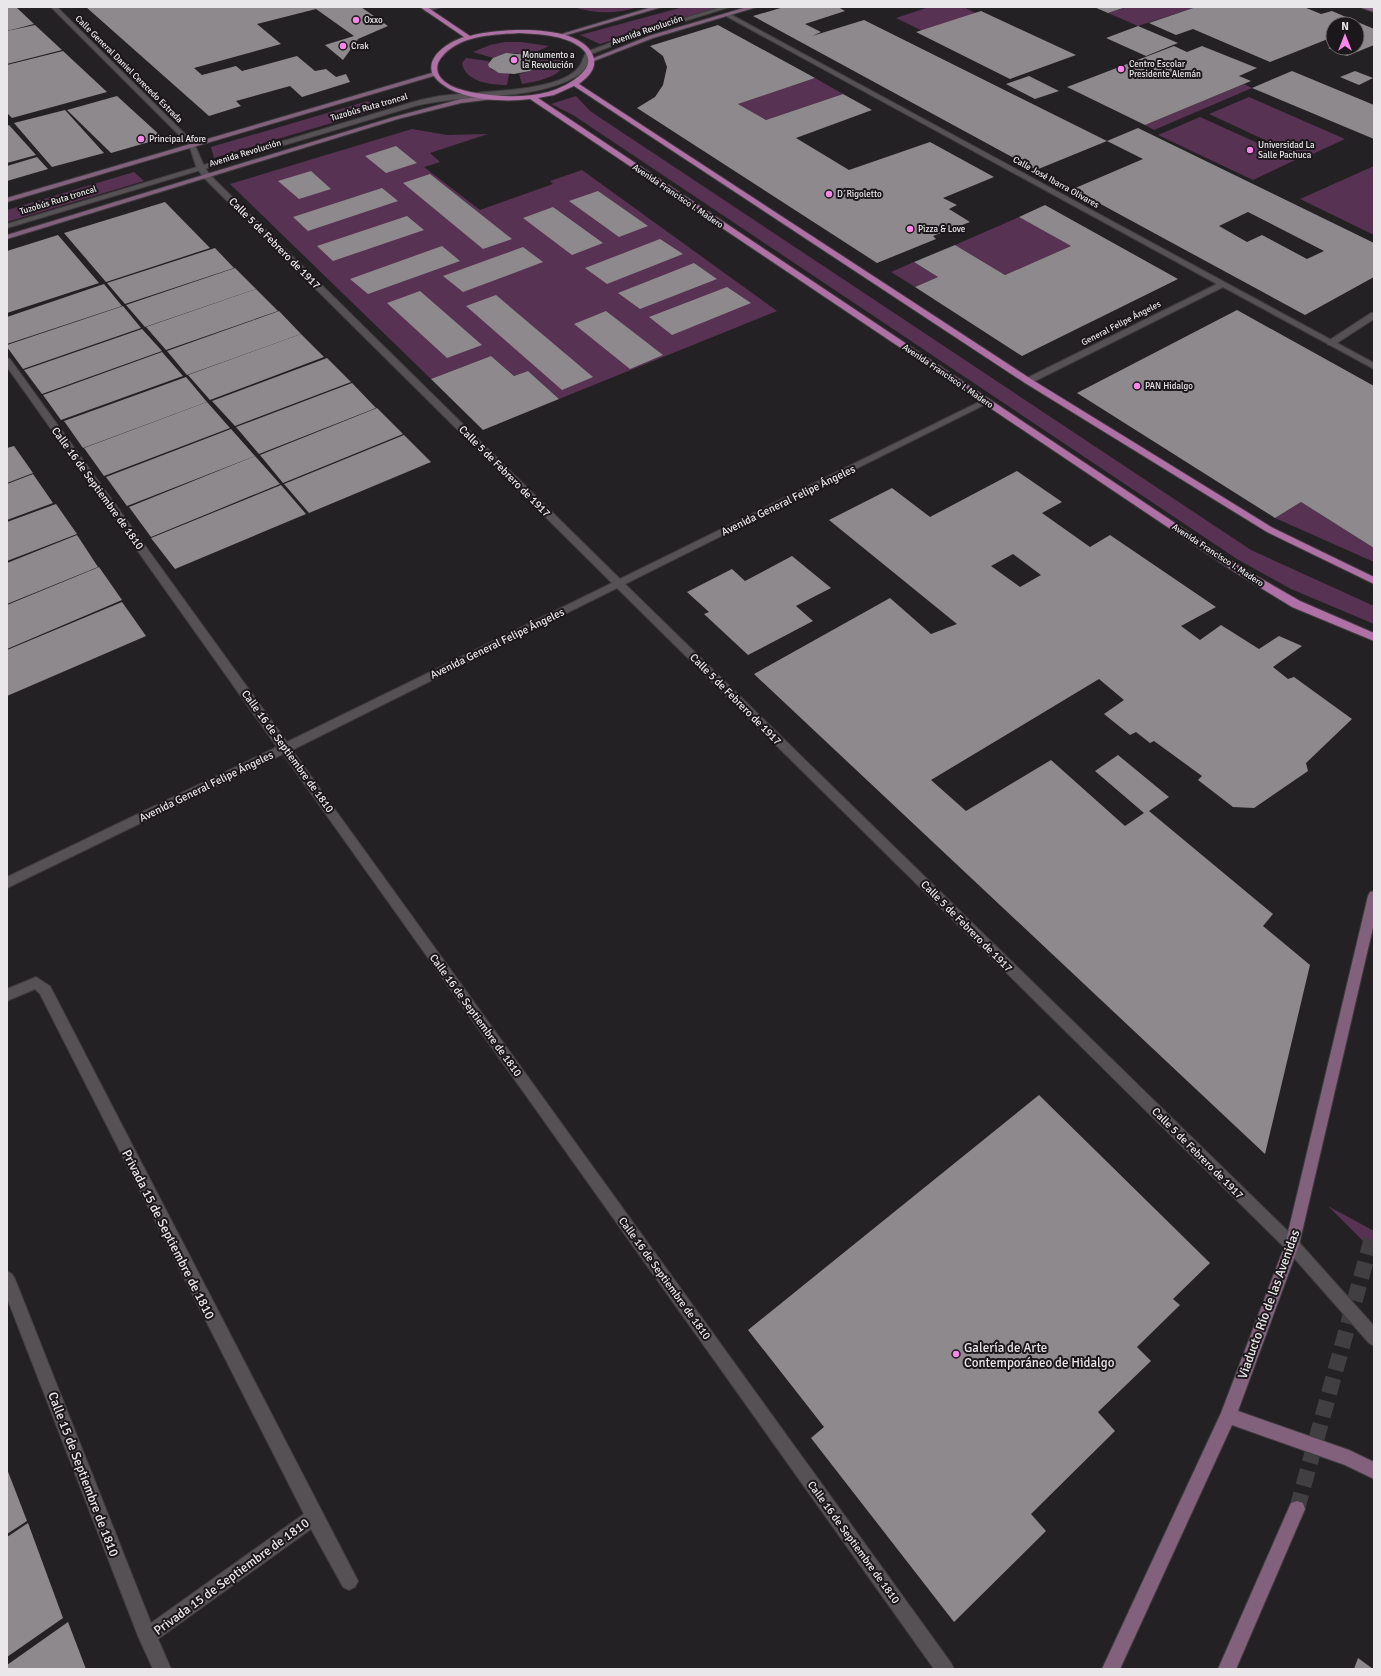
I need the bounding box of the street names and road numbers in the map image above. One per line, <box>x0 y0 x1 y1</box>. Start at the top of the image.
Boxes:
street label: Calle General Daniel Cerecedo Estrada <box>73 13 185 126</box>
street label: Avenida Revolución <box>610 13 684 48</box>
street label: Tuzobús Ruta troncal <box>329 91 409 124</box>
street label: Avenida Revolución <box>208 137 283 170</box>
street label: Calle José Ibarra Olivares <box>1011 154 1101 211</box>
street label: Avenida Francisco I. Madero <box>630 162 725 231</box>
street label: Tuzobús Ruta troncal <box>18 183 98 217</box>
street label: Calle 5 de Febrero de 1917 <box>226 195 323 292</box>
street label: General Felipe Ángeles <box>1079 297 1163 348</box>
street label: Avenida Francisco I. Madero <box>900 342 995 411</box>
street label: Calle 5 de Febrero de 1917 <box>456 423 553 520</box>
street label: Calle 16 de Septiembre de 1810 <box>49 425 146 552</box>
street label: Avenida General Felipe Ángeles <box>719 461 857 539</box>
street label: Avenida Francisco I. Madero <box>1170 522 1266 589</box>
street label: Avenida General Felipe Ángeles <box>428 604 566 682</box>
street label: Calle 5 de Febrero de 1917 <box>687 651 784 748</box>
street label: Calle 16 de Septiembre de 1810 <box>239 688 336 815</box>
street label: Avenida General Felipe Ángeles <box>137 747 275 825</box>
street label: Calle 5 de Febrero de 1917 <box>918 878 1015 975</box>
street label: Calle 16 de Septiembre de 1810 <box>427 952 524 1079</box>
street label: Calle 5 de Febrero de 1917 <box>1149 1105 1246 1202</box>
street label: Privada 15 de Septiembre de 1810 <box>118 1147 218 1322</box>
street label: Calle 16 de Septiembre de 1810 <box>616 1215 713 1342</box>
street label: Viaducto Río de las Avenidas <box>1234 1227 1304 1381</box>
street label: Calle 15 de Septiembre de 1810 <box>44 1390 122 1559</box>
street label: Calle 16 de Septiembre de 1810 <box>805 1479 902 1606</box>
street label: Privada 15 de Septiembre de 1810 <box>151 1515 312 1639</box>

